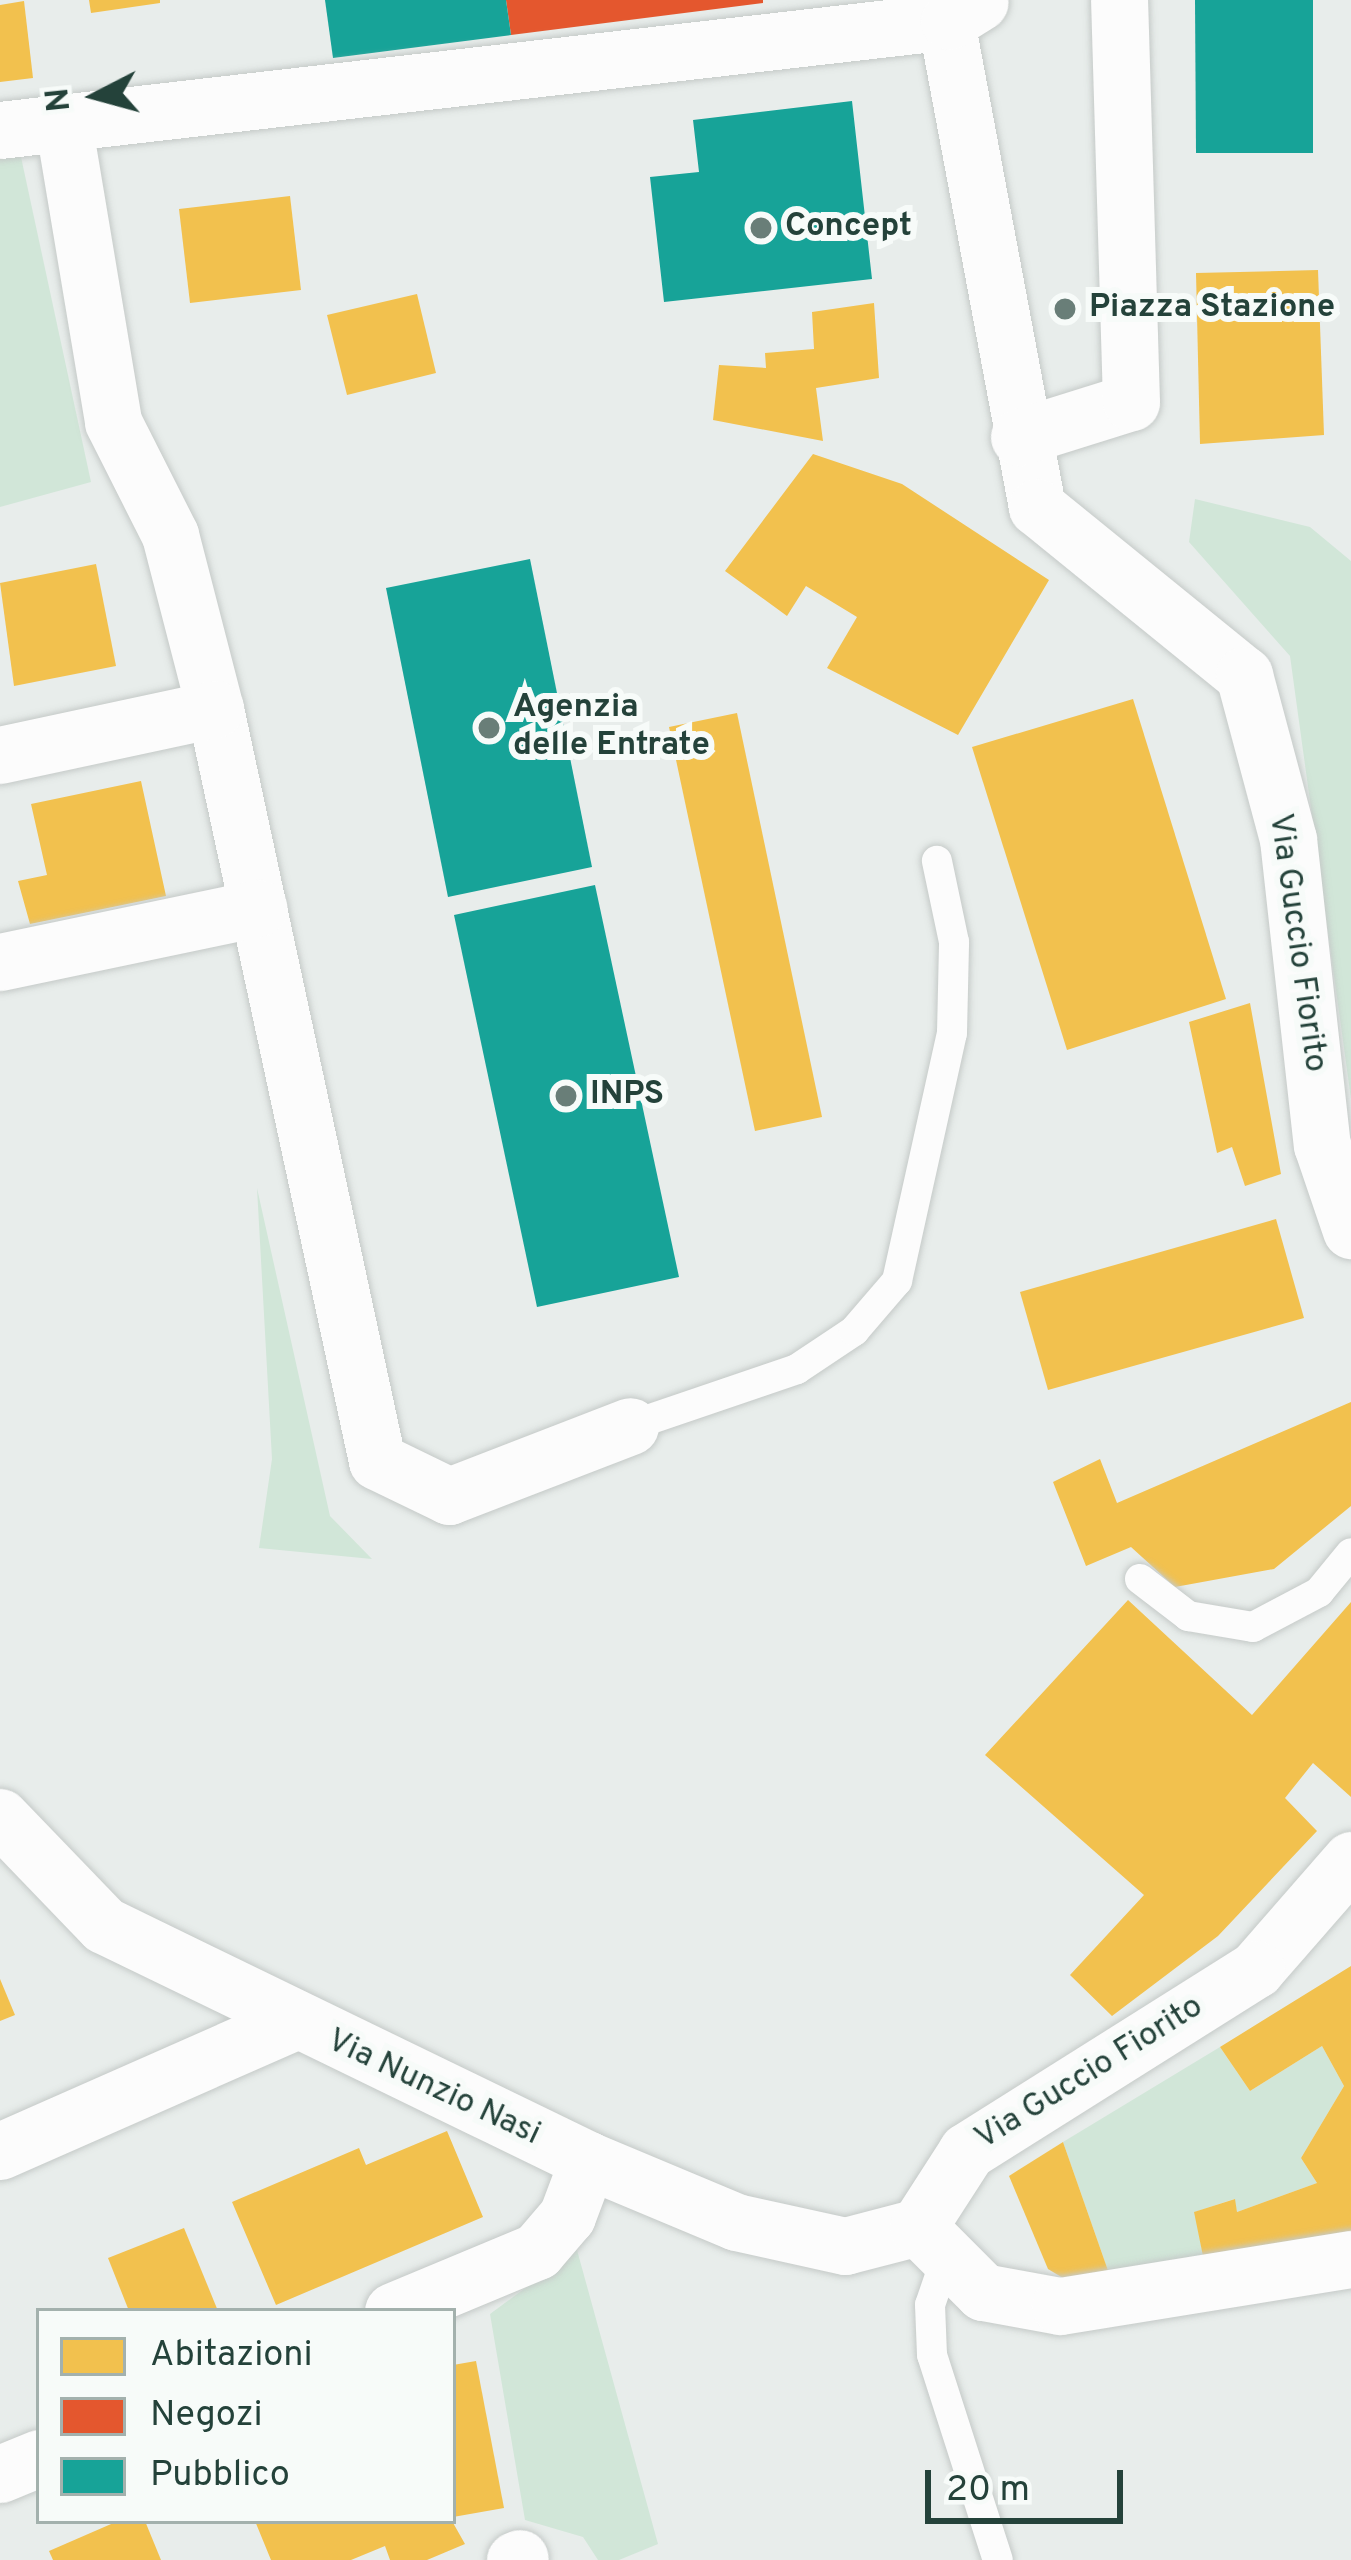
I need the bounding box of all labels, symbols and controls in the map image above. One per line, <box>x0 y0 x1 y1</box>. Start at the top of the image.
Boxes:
north arrow <box>36 36 156 156</box>
text: N <box>38 86 82 114</box>
place label: Concept <box>785 208 912 248</box>
marker: Concept <box>748 215 774 241</box>
place label: Piazza Stazione <box>1089 289 1335 329</box>
marker: Piazza Stazione <box>1052 296 1078 322</box>
place label: Agenzia delle Entrate <box>513 689 710 767</box>
marker: Agenzia delle Entrate <box>476 715 502 741</box>
street label: Via Guccio Fiorito <box>1258 811 1334 1075</box>
place label: INPS <box>590 1076 664 1116</box>
marker: INPS <box>553 1083 579 1109</box>
street label: Via Guccio Fiorito <box>969 1988 1211 2160</box>
street label: Via Nunzio Nasi <box>320 2022 546 2156</box>
legend <box>36 2308 456 2524</box>
text: Abitazioni <box>150 2333 313 2379</box>
text: Negozi <box>150 2393 263 2439</box>
scale bar <box>931 2446 1129 2520</box>
text: Pubblico <box>150 2453 290 2499</box>
text: 20 m <box>946 2468 1030 2514</box>

